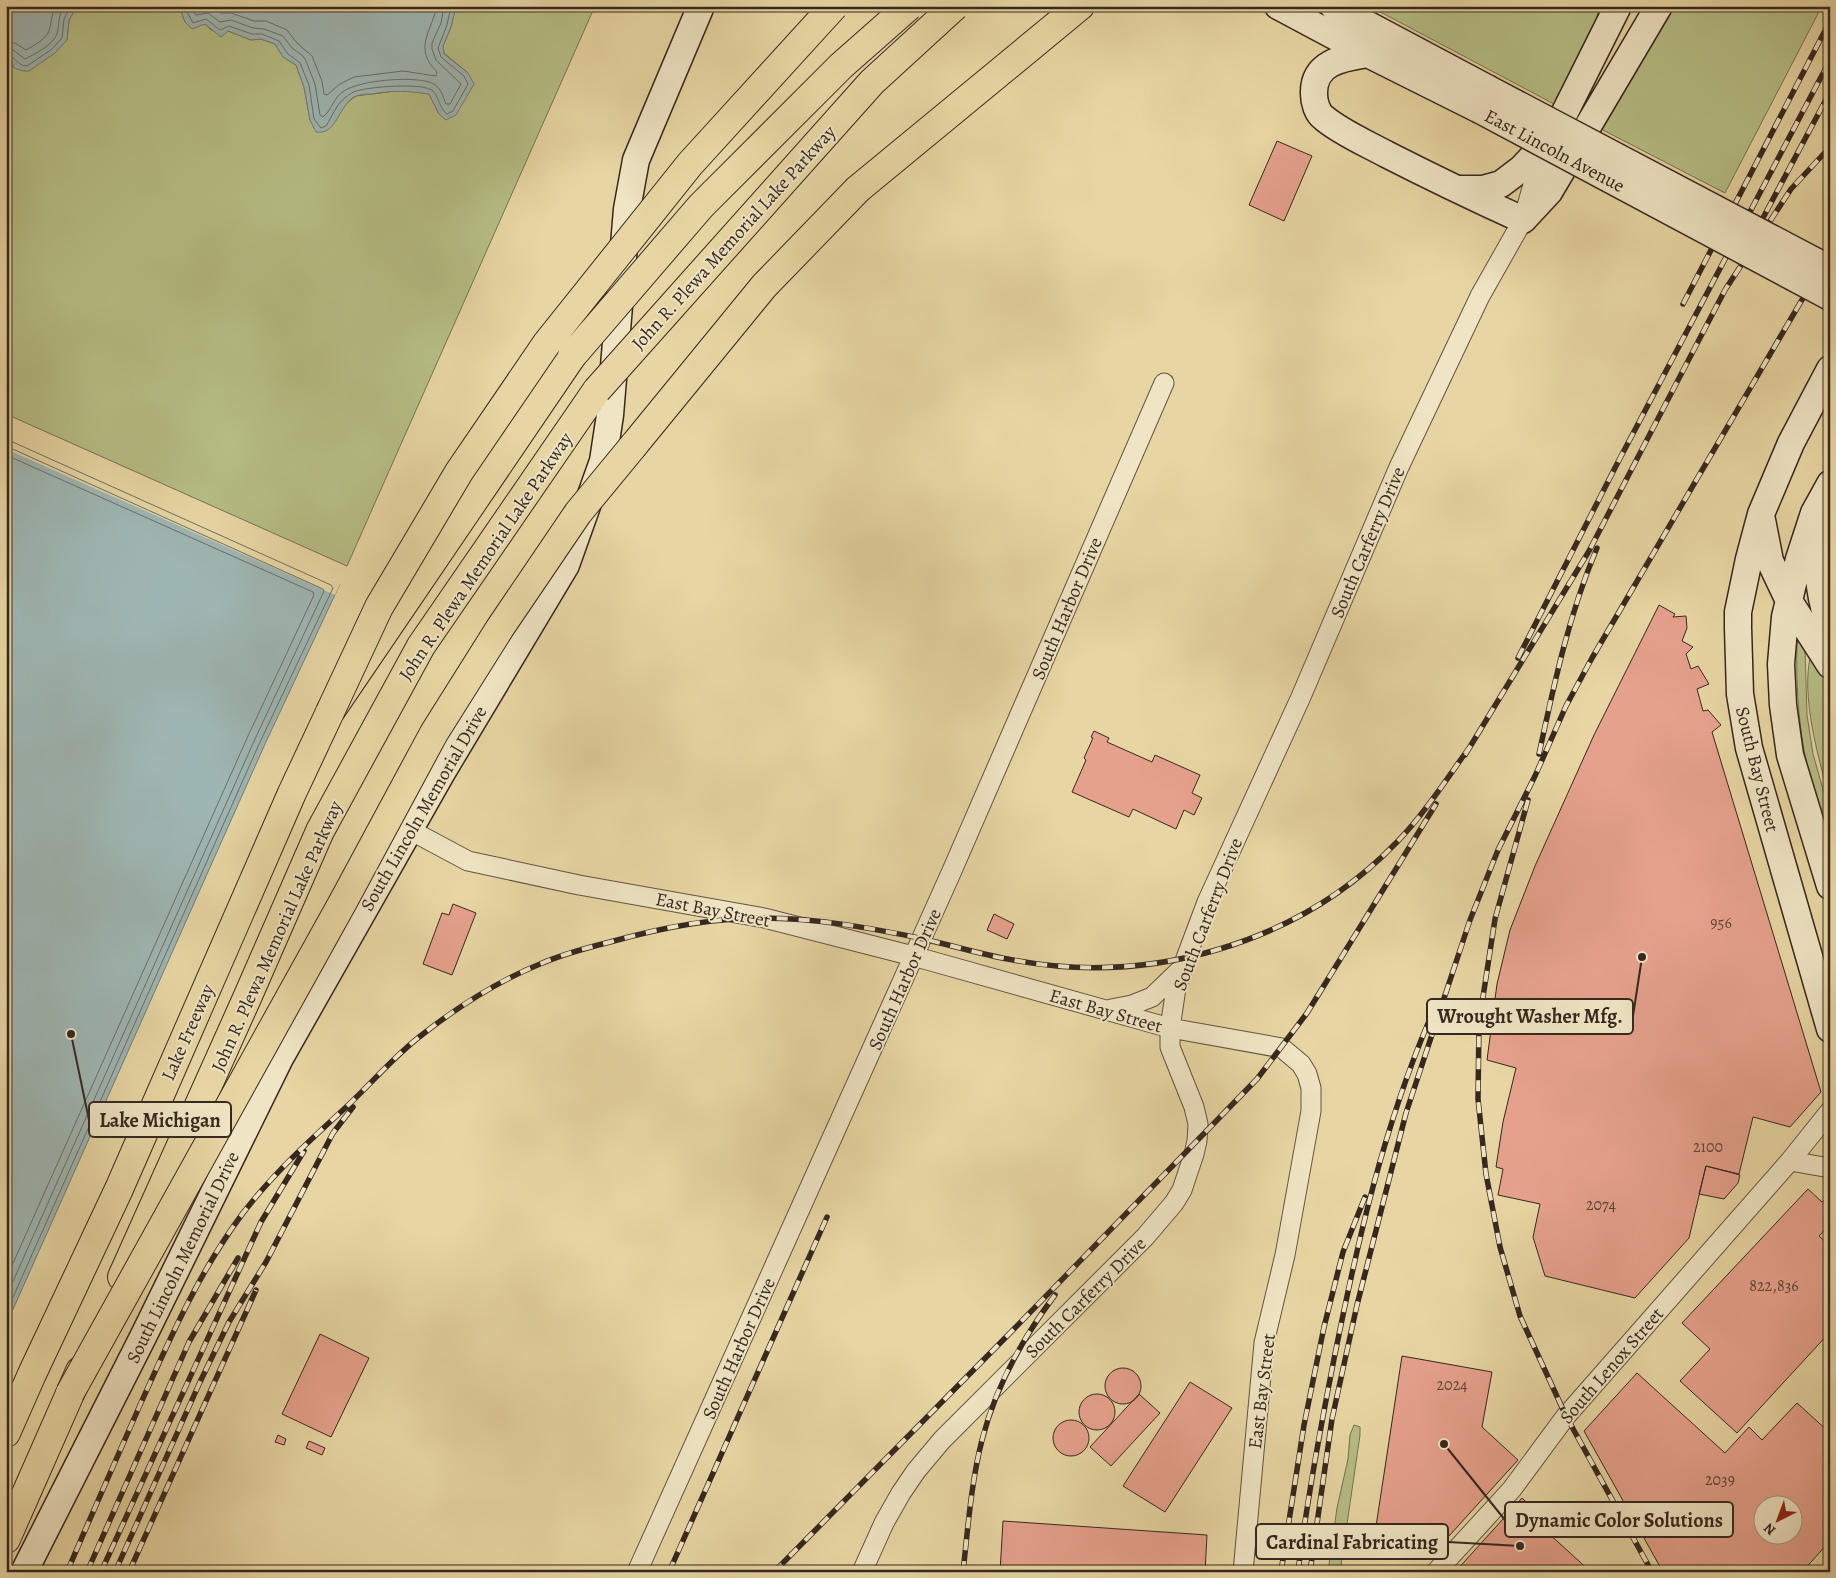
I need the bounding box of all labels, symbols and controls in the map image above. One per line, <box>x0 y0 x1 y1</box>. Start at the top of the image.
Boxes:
street label: East Lincoln Avenue <box>1480 103 1629 199</box>
street label: John R. Plewa Memorial Lake Parkway <box>626 119 842 356</box>
street label: John R. Plewa Memorial Lake Parkway <box>393 427 579 686</box>
street label: South Carferry Drive <box>1324 463 1411 622</box>
street label: South Harbor Drive <box>1025 533 1109 684</box>
street label: South Lincoln Memorial Drive <box>354 701 493 916</box>
street label: South Bay Street <box>1729 704 1785 835</box>
street label: John R. Plewa Memorial Lake Parkway <box>205 796 349 1076</box>
street label: South Carferry Drive <box>1167 834 1249 995</box>
street label: East Bay Street <box>653 886 772 934</box>
street label: South Harbor Drive <box>862 904 948 1054</box>
house number: 956 <box>1710 912 1732 934</box>
street label: Lake Freeway <box>155 979 221 1085</box>
street label: East Bay Street <box>1046 982 1165 1039</box>
callout: Wrought Washer Mfg. <box>1427 999 1633 1034</box>
text: Wrought Washer Mfg. <box>1436 1003 1623 1030</box>
callout: Lake Michigan <box>89 1102 231 1137</box>
text: Lake Michigan <box>99 1107 221 1134</box>
house number: 2100 <box>1693 1136 1723 1158</box>
street label: South Lincoln Memorial Drive <box>120 1147 246 1368</box>
house number: 2074 <box>1586 1194 1616 1216</box>
street label: South Carferry Drive <box>1019 1231 1152 1364</box>
street label: South Harbor Drive <box>696 1273 782 1423</box>
house number: 822,836 <box>1749 1275 1799 1297</box>
street label: South Lenox Street <box>1554 1302 1670 1430</box>
street label: East Bay Street <box>1242 1332 1282 1450</box>
house number: 2024 <box>1437 1374 1467 1396</box>
house number: 2039 <box>1705 1469 1735 1491</box>
north arrow <box>1754 1496 1804 1546</box>
callout: Dynamic Color Solutions <box>1505 1502 1733 1537</box>
text: Dynamic Color Solutions <box>1515 1507 1723 1534</box>
text: N <box>1759 1519 1780 1540</box>
callout: Cardinal Fabricating <box>1256 1524 1448 1559</box>
text: Cardinal Fabricating <box>1266 1529 1439 1556</box>

